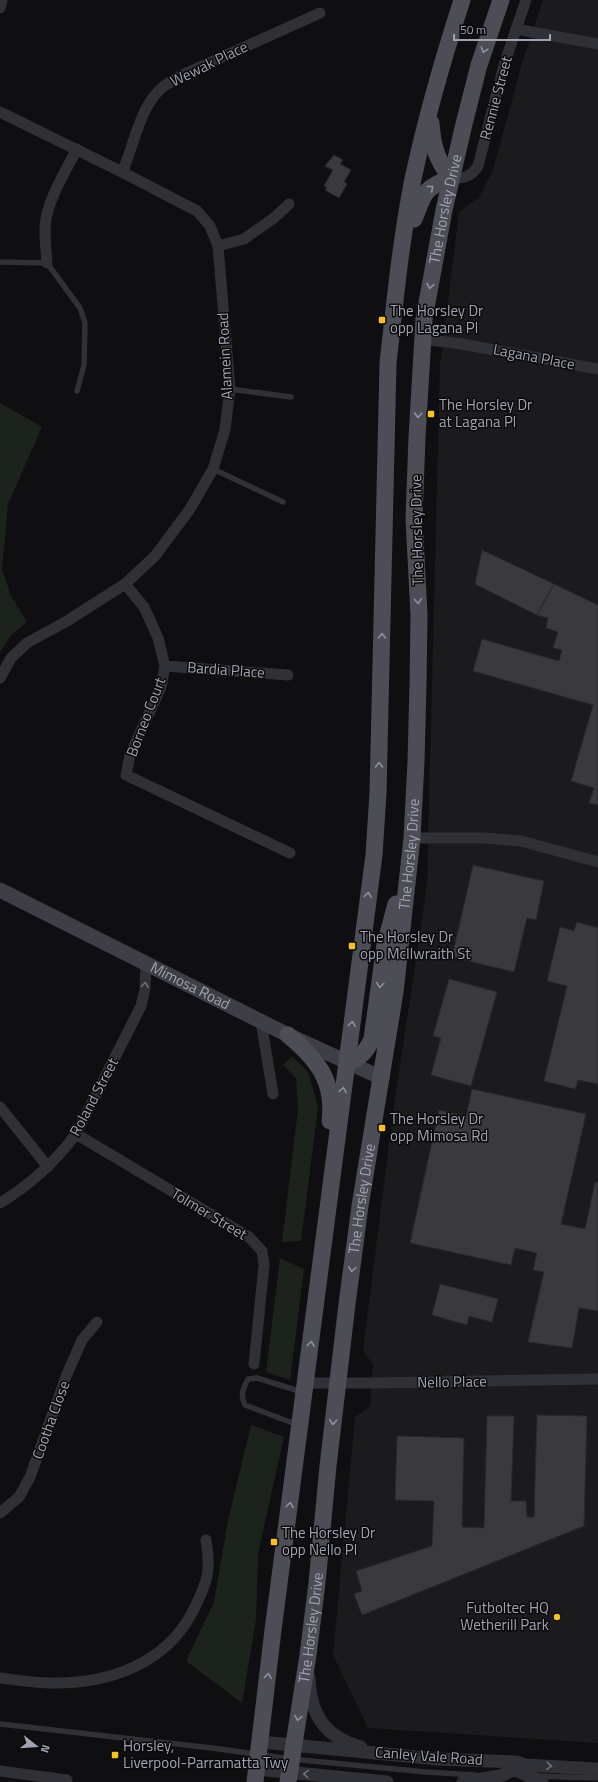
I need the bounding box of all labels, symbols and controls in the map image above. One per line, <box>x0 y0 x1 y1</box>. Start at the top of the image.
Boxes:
scale bar <box>454 16 550 42</box>
text: 50 m <box>460 20 486 39</box>
street label: Wewak Place <box>166 35 251 92</box>
one-way arrow <box>480 47 489 54</box>
street label: Rennie Street <box>473 53 518 142</box>
street label: The Horsley Drive <box>422 152 468 266</box>
one-way arrow <box>426 185 433 192</box>
one-way arrow <box>426 283 435 289</box>
place label: The Horsley Dr opp Lagana Pl <box>390 299 483 339</box>
street label: Alamein Road <box>211 312 238 400</box>
marker: The Horsley Dr opp Lagana Pl <box>377 315 387 325</box>
street label: Lagana Place <box>491 337 577 376</box>
place label: The Horsley Dr at Lagana Pl <box>439 393 532 433</box>
marker: The Horsley Dr at Lagana Pl <box>426 409 436 419</box>
one-way arrow <box>414 412 422 418</box>
street label: The Horsley Drive <box>404 474 429 586</box>
one-way arrow <box>413 598 422 604</box>
one-way arrow <box>377 633 386 639</box>
street label: Bardia Place <box>186 655 266 684</box>
street label: Borneo Court <box>120 673 172 760</box>
one-way arrow <box>374 762 383 768</box>
street label: The Horsley Drive <box>392 798 425 911</box>
one-way arrow <box>364 892 373 898</box>
place label: The Horsley Dr opp McIlwraith St <box>360 925 471 965</box>
marker: The Horsley Dr opp McIlwraith St <box>347 941 357 951</box>
street label: Mimosa Road <box>147 956 234 1015</box>
one-way arrow <box>140 982 149 988</box>
one-way arrow <box>375 982 384 988</box>
one-way arrow <box>347 1021 356 1027</box>
street label: Roland Street <box>63 1053 124 1140</box>
one-way arrow <box>338 1087 347 1093</box>
place label: The Horsley Dr opp Mimosa Rd <box>390 1107 488 1147</box>
marker: The Horsley Dr opp Mimosa Rd <box>377 1123 387 1133</box>
street label: The Horsley Drive <box>342 1142 381 1255</box>
street label: Tolmer Street <box>167 1182 252 1246</box>
one-way arrow <box>347 1266 356 1272</box>
one-way arrow <box>306 1341 315 1347</box>
street label: Nello Place <box>417 1369 487 1394</box>
street label: Cootha Close <box>26 1377 75 1462</box>
one-way arrow <box>328 1419 337 1425</box>
one-way arrow <box>285 1502 294 1508</box>
place label: The Horsley Dr opp Nello Pl <box>282 1521 375 1561</box>
marker: The Horsley Dr opp Nello Pl <box>269 1537 279 1547</box>
street label: The Horsley Drive <box>292 1571 329 1685</box>
place label: Futboltec HQ Wetherill Park <box>460 1596 549 1636</box>
marker: Futboltec HQ Wetherill Park <box>552 1612 562 1622</box>
one-way arrow <box>263 1673 272 1679</box>
one-way arrow <box>294 1715 302 1721</box>
north arrow <box>16 1726 56 1766</box>
place label: Horsley, Liverpool-Parramatta Twy <box>123 1734 288 1774</box>
street label: Canley Vale Road <box>374 1740 484 1771</box>
text: N <box>37 1743 54 1755</box>
marker: Horsley, Liverpool-Parramatta Twy <box>110 1750 120 1760</box>
one-way arrow <box>546 1762 552 1771</box>
one-way arrow <box>303 1769 309 1778</box>

